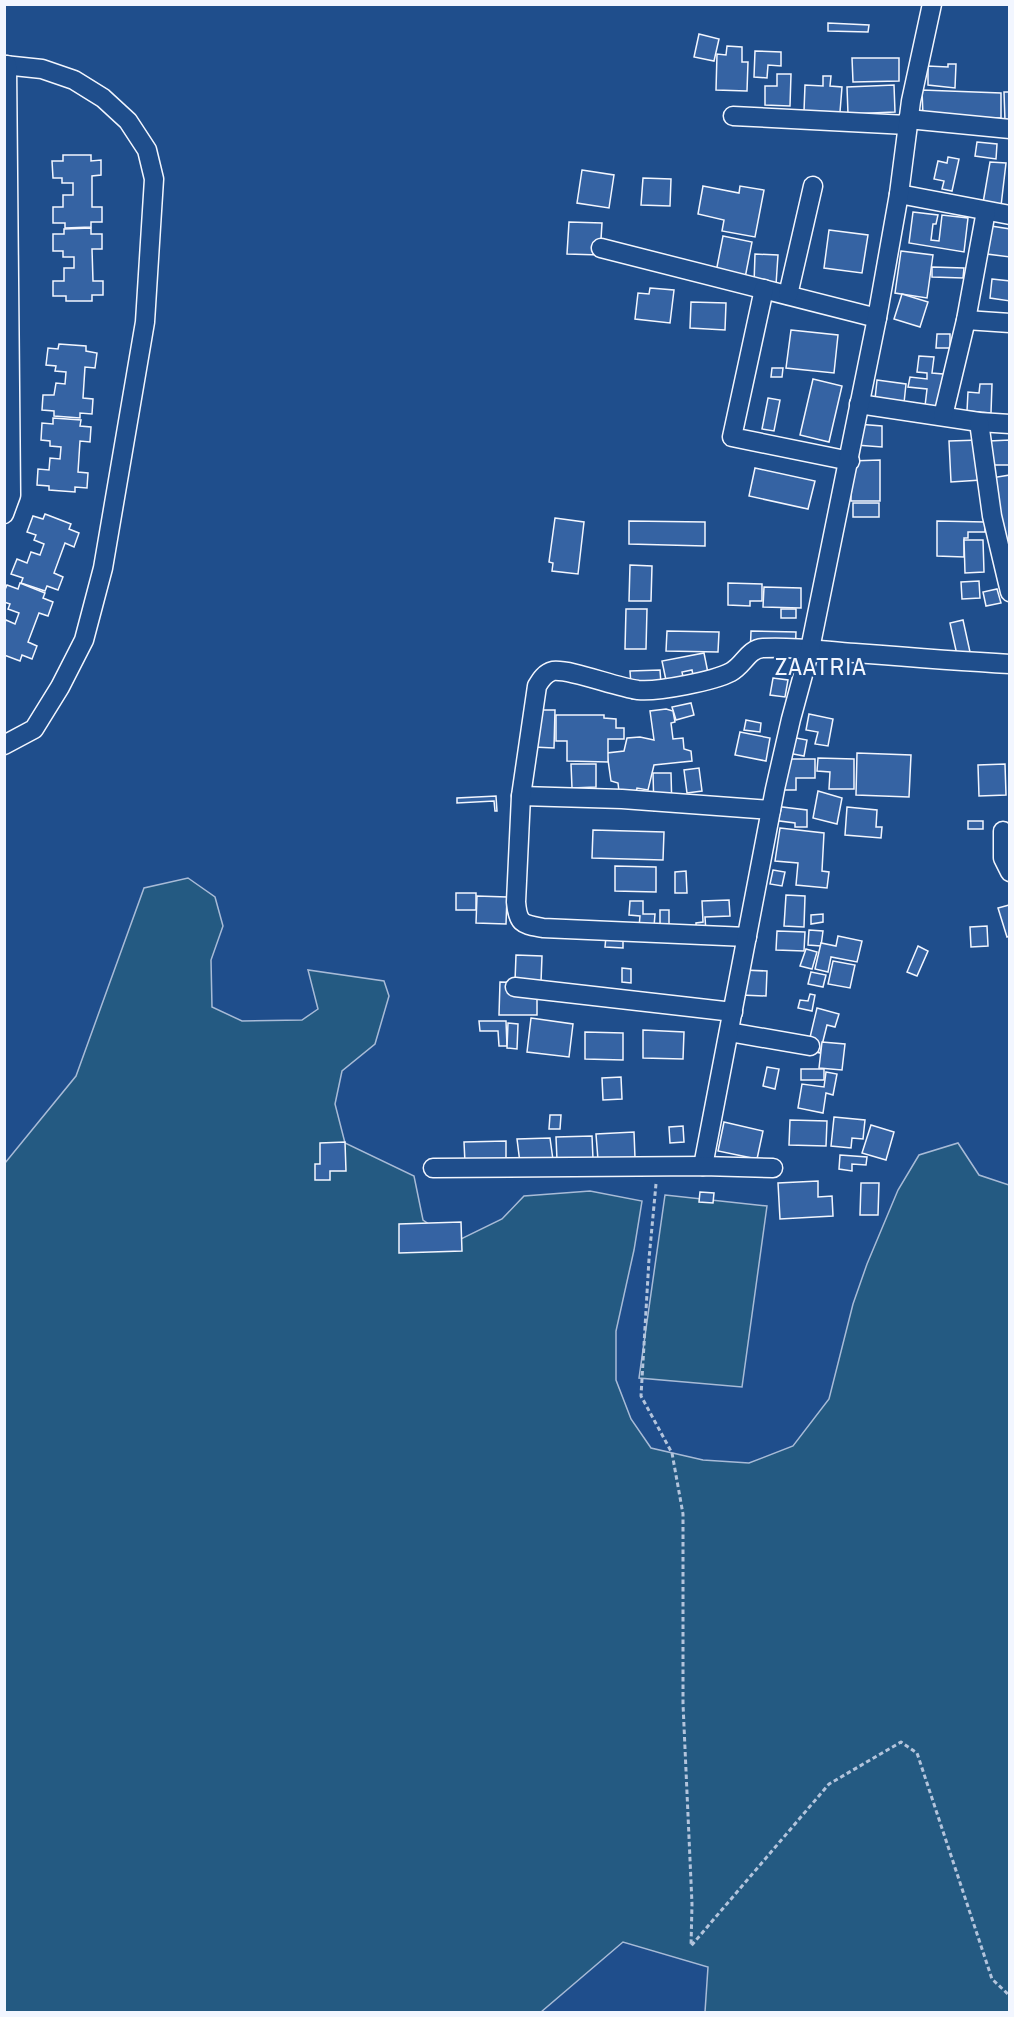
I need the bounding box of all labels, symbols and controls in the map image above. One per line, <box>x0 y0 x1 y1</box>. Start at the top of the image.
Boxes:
district label: ZAATRIA <box>775 650 867 682</box>

